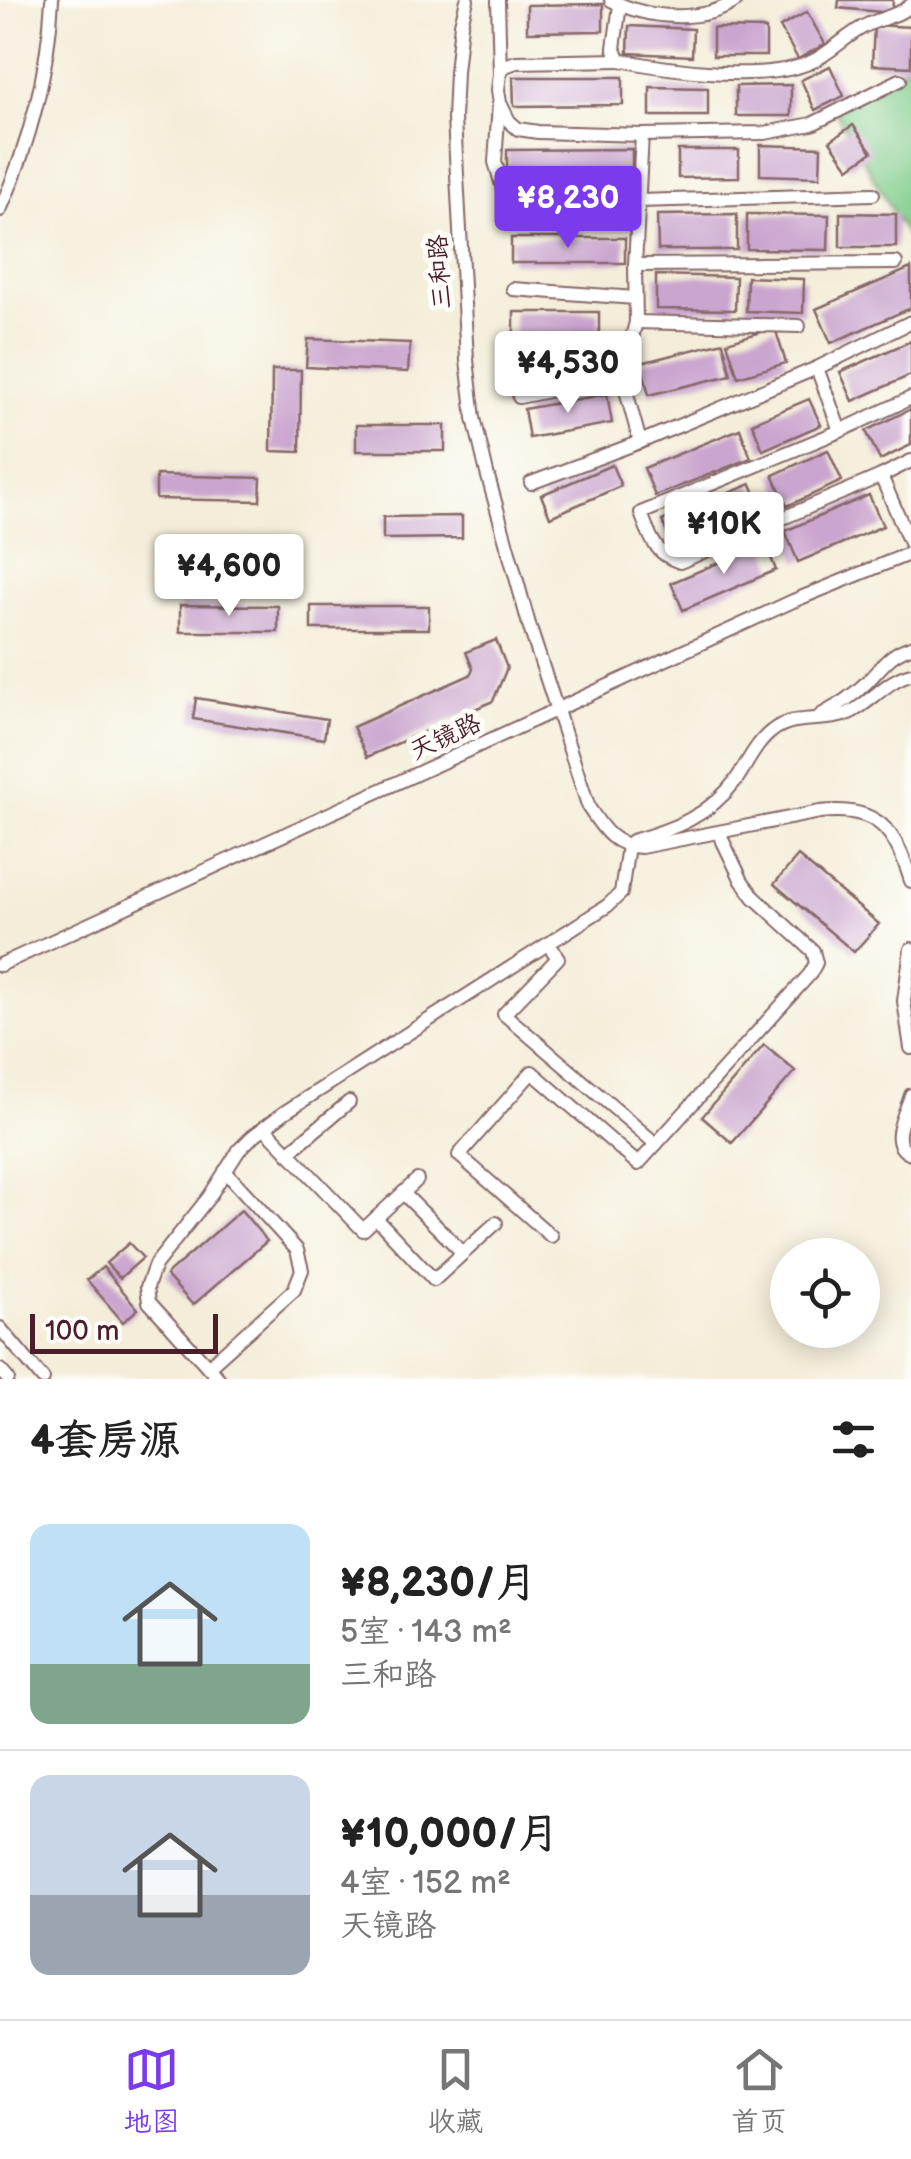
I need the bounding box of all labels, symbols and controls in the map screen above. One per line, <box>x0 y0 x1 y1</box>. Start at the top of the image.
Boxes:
pin: ¥8,230 <box>487 166 649 251</box>
text: ¥8,230 <box>516 179 620 218</box>
street label: 三和路 <box>422 233 459 310</box>
pin: ¥4,530 <box>487 331 649 416</box>
text: ¥4,530 <box>517 344 619 383</box>
pin: ¥10K <box>665 492 783 577</box>
text: ¥10K <box>687 505 761 544</box>
pin: ¥4,600 <box>148 534 310 619</box>
text: ¥4,600 <box>177 547 281 586</box>
street label: 天镜路 <box>405 707 486 767</box>
map controls <box>770 1238 880 1348</box>
button: locate <box>770 1238 880 1348</box>
scale bar <box>30 1309 218 1354</box>
text: 100 m <box>45 1315 119 1348</box>
icon: filters <box>826 1412 881 1467</box>
text: 4套房源 <box>30 1416 181 1467</box>
text: ¥8,230/月 <box>340 1558 537 1609</box>
icon: home <box>110 1564 230 1684</box>
text: 5室 · 143 m² <box>340 1613 512 1652</box>
text: 三和路 <box>340 1656 436 1695</box>
text: ¥10,000/月 <box>340 1809 560 1860</box>
icon: home <box>110 1815 230 1935</box>
text: 4室 · 152 m² <box>340 1864 511 1903</box>
text: 天镜路 <box>340 1907 436 1946</box>
tab: 地图 <box>124 2042 180 2139</box>
tab: 收藏 <box>427 2042 483 2139</box>
tab: 首页 <box>731 2042 787 2139</box>

